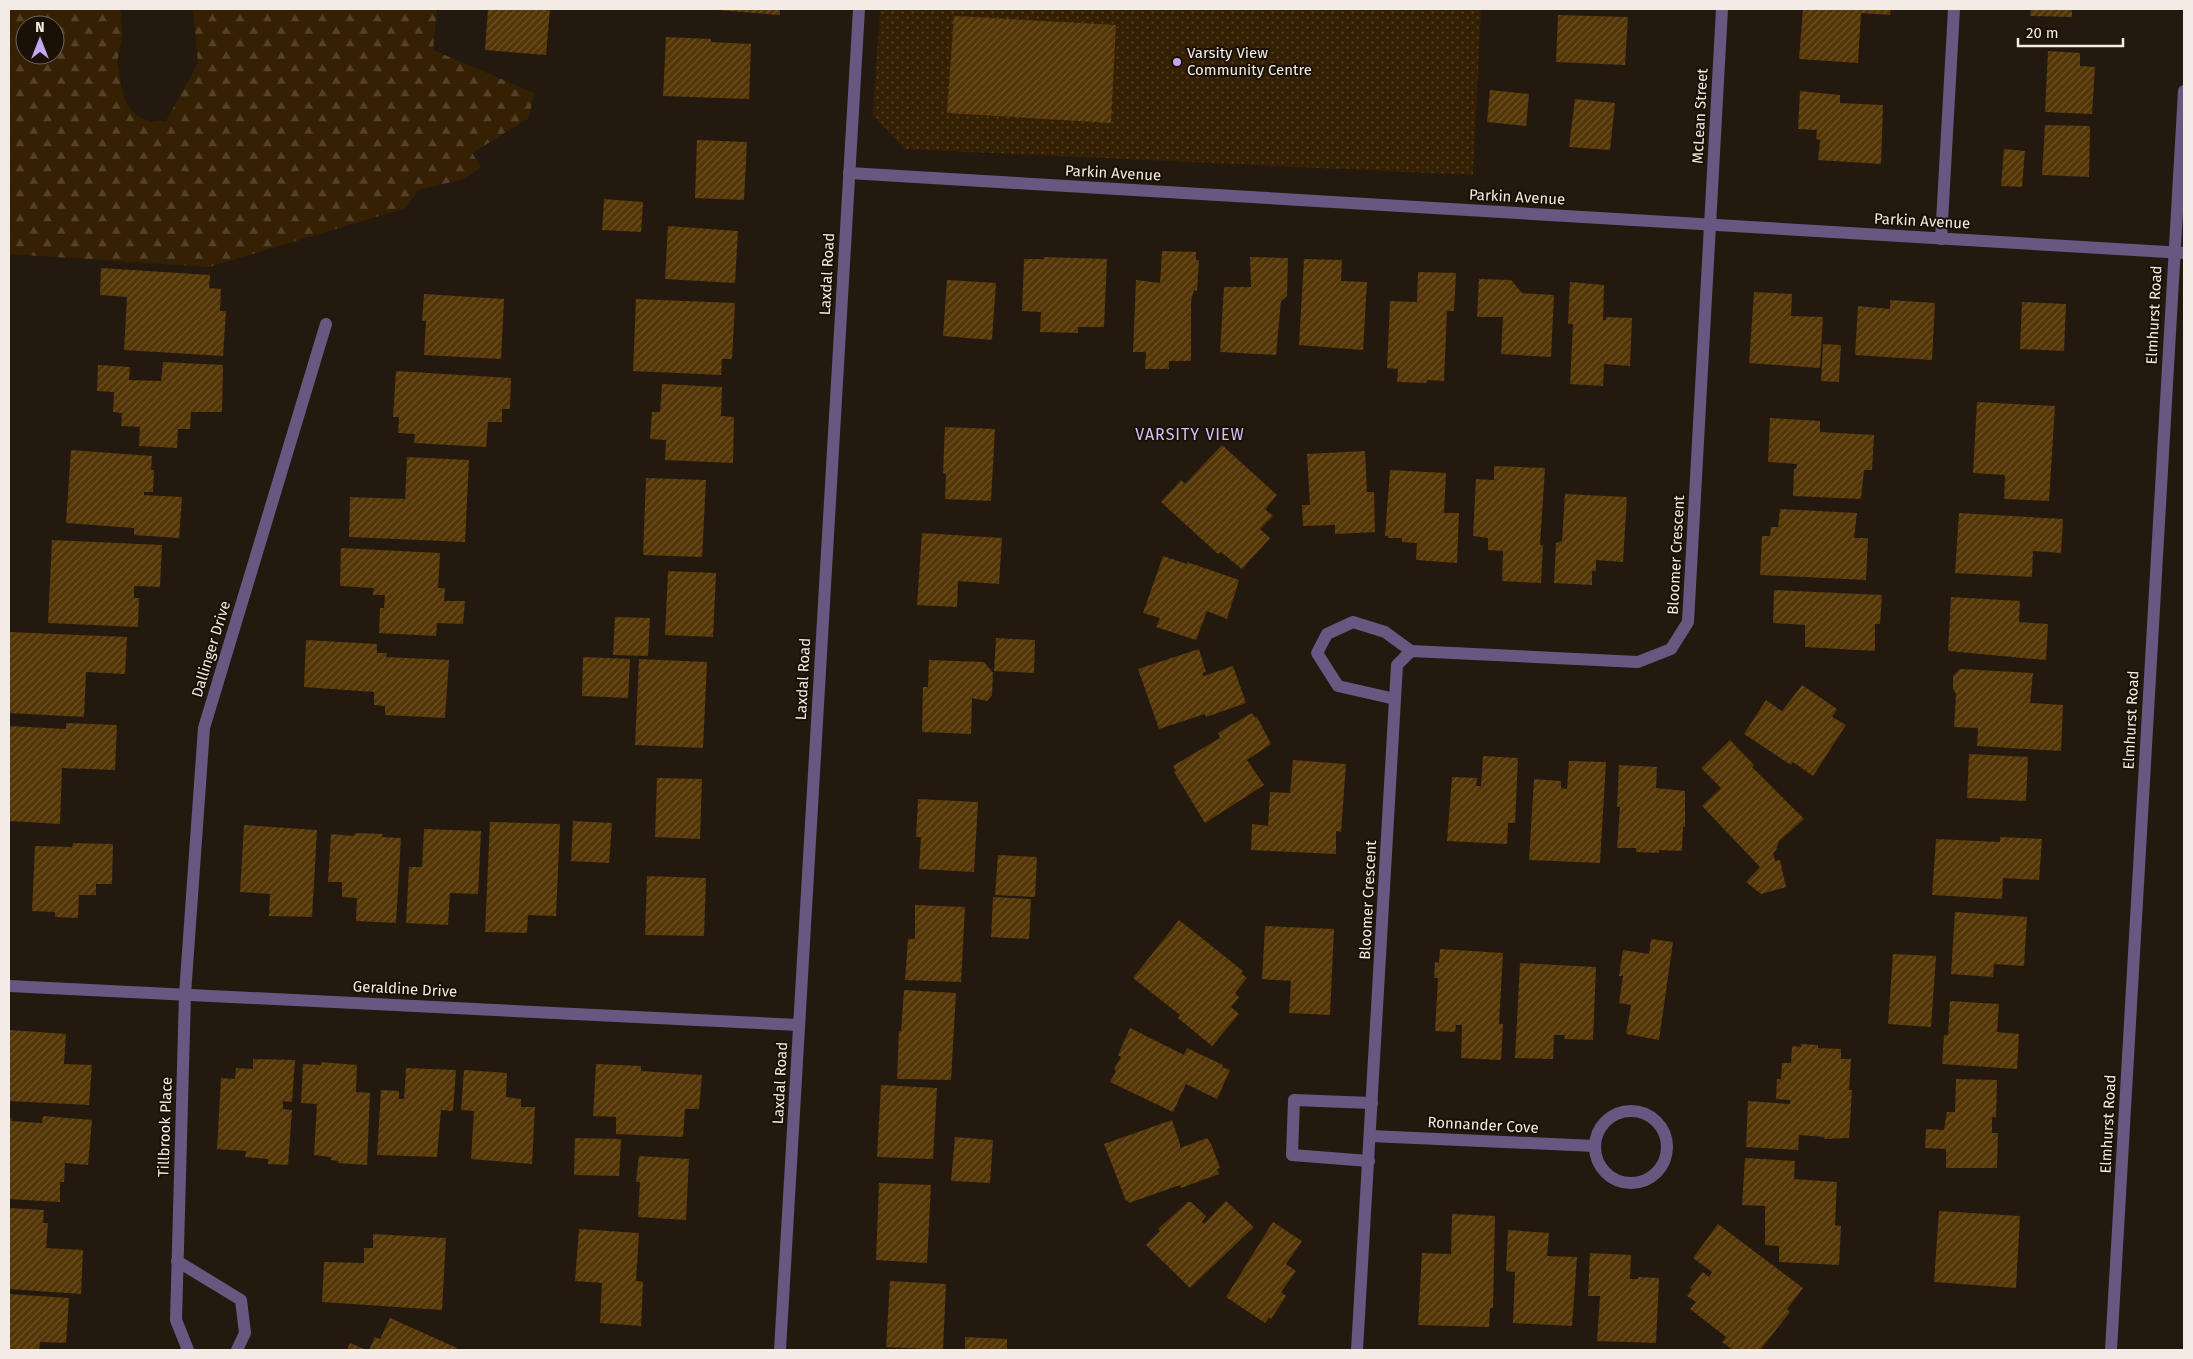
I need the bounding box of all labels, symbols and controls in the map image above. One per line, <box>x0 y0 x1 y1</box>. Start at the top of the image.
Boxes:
north arrow <box>15 15 65 65</box>
scale bar <box>2018 15 2123 47</box>
text: N <box>35 19 45 36</box>
text: 20 m <box>2026 24 2059 42</box>
place label: Varsity View Community Centre <box>1187 44 1312 79</box>
marker: Varsity View Community Centre <box>1171 56 1183 68</box>
street label: McLean Street <box>1689 67 1712 164</box>
street label: Parkin Avenue <box>1064 161 1162 185</box>
street label: Parkin Avenue <box>1468 185 1566 209</box>
street label: Parkin Avenue <box>1873 209 1971 233</box>
street label: Laxdal Road <box>816 232 838 316</box>
street label: Elmhurst Road <box>2142 265 2166 365</box>
district label: VARSITY VIEW <box>1135 425 1245 444</box>
street label: Bloomer Crescent <box>1664 494 1688 615</box>
street label: Dallinger Drive <box>188 599 234 699</box>
street label: Laxdal Road <box>792 637 814 721</box>
street label: Elmhurst Road <box>2119 670 2143 770</box>
street label: Bloomer Crescent <box>1356 839 1380 960</box>
street label: Geraldine Drive <box>352 977 458 1001</box>
street label: Laxdal Road <box>769 1041 791 1125</box>
street label: Elmhurst Road <box>2096 1074 2120 1174</box>
street label: Tillbrook Place <box>154 1077 176 1177</box>
street label: Ronnander Cove <box>1427 1113 1539 1137</box>

